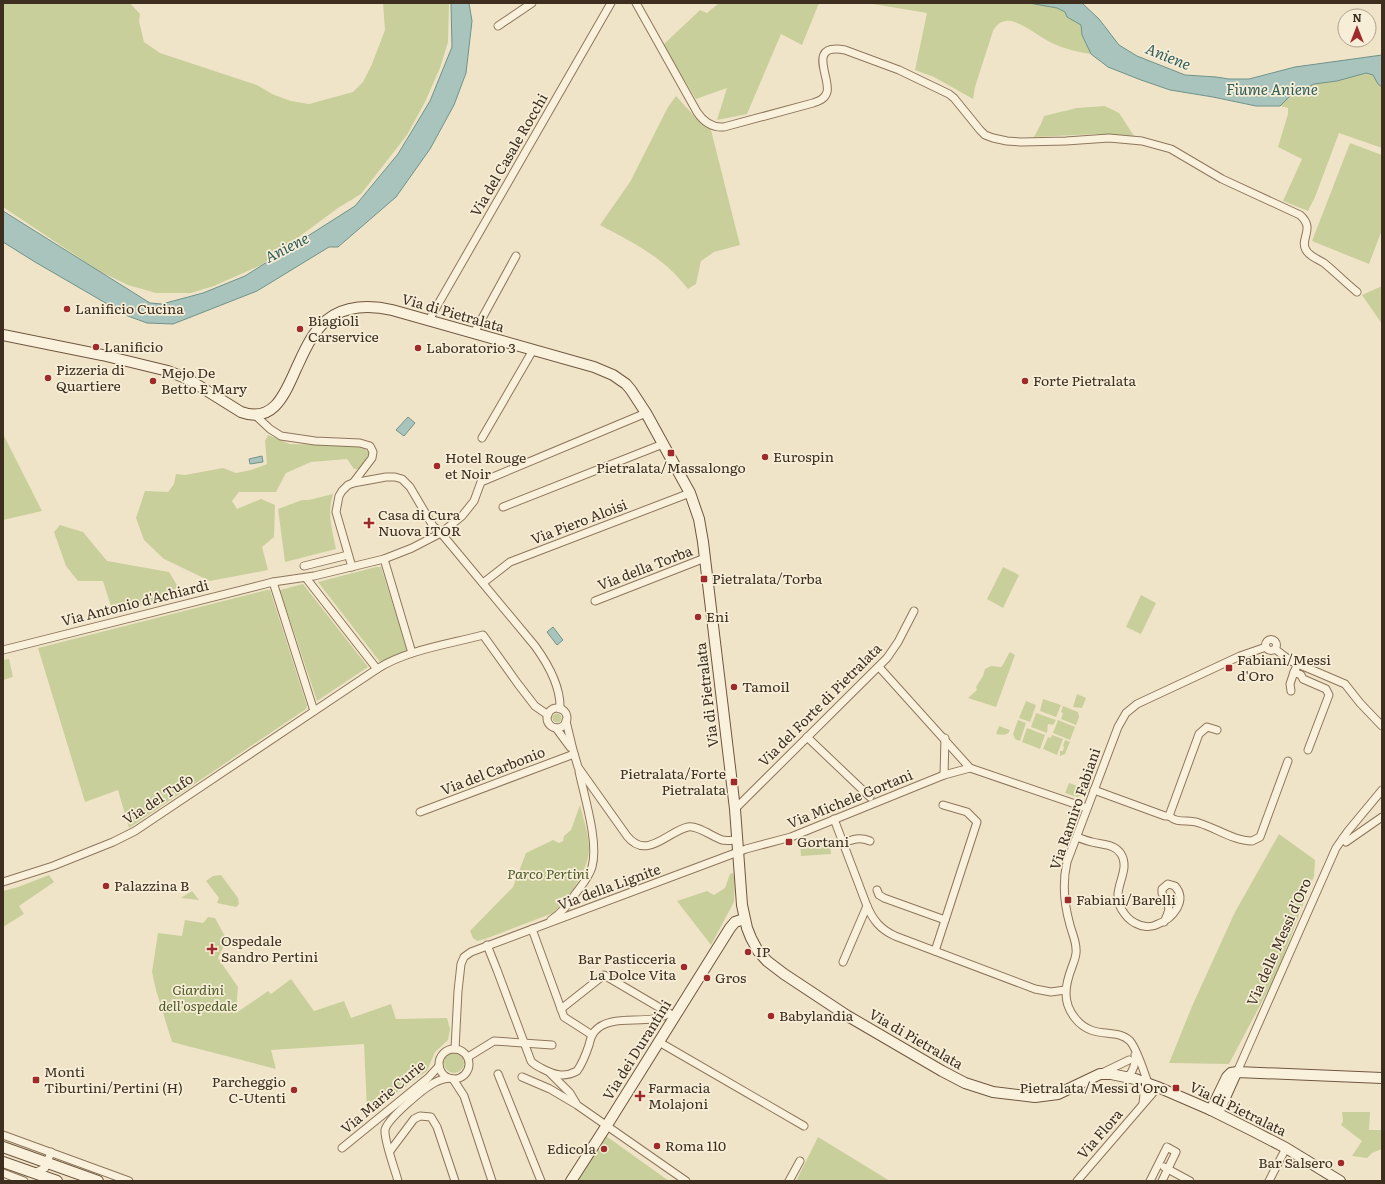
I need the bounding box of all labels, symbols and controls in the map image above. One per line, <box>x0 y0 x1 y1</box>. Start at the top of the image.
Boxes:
north arrow <box>1337 8 1377 48</box>
text: N <box>1352 9 1362 25</box>
water label: Aniene <box>1142 36 1195 75</box>
water label: Fiume Aniene <box>1226 77 1318 100</box>
street label: Via del Casale Rocchi <box>465 89 552 220</box>
water label: Aniene <box>260 226 312 268</box>
street label: Via di Pietralata <box>400 288 507 336</box>
place label: Lanificio Cucina <box>75 298 184 318</box>
marker: Lanificio Cucina <box>62 304 72 314</box>
place label: Biagioli Carservice <box>308 310 379 346</box>
marker: Biagioli Carservice <box>295 324 305 334</box>
place label: Lanificio <box>104 336 163 356</box>
place label: Laboratorio 3 <box>426 337 516 357</box>
marker: Lanificio <box>91 342 101 352</box>
marker: Laboratorio 3 <box>413 343 423 353</box>
place label: Pizzeria di Quartiere <box>56 359 125 395</box>
place label: Mejo De Betto E Mary <box>161 362 248 398</box>
place label: Forte Pietralata <box>1033 370 1136 390</box>
marker: Pizzeria di Quartiere <box>43 373 53 383</box>
marker: Mejo De Betto E Mary <box>148 376 158 386</box>
marker: Forte Pietralata <box>1020 376 1030 386</box>
place label: Eurospin <box>773 446 834 466</box>
place label: Hotel Rouge et Noir <box>445 447 526 483</box>
marker: Pietralata/Massalongo <box>666 448 676 458</box>
marker: Eurospin <box>760 452 770 462</box>
place label: Pietralata/Massalongo <box>596 457 746 477</box>
marker: Hotel Rouge et Noir <box>432 461 442 471</box>
street label: Via Piero Aloisi <box>528 493 630 549</box>
place label: Casa di Cura Nuova ITOR <box>378 504 461 540</box>
marker: Casa di Cura Nuova ITOR <box>363 517 375 529</box>
street label: Via della Torba <box>594 540 695 594</box>
place label: Pietralata/Torba <box>712 568 823 588</box>
street label: Via Antonio d'Achiardi <box>59 574 211 630</box>
marker: Pietralata/Torba <box>699 574 709 584</box>
place label: Eni <box>706 606 729 626</box>
marker: Eni <box>693 612 703 622</box>
street label: Via del Forte di Pietralata <box>753 638 886 770</box>
street label: Via di Pietralata <box>690 641 722 749</box>
place label: Fabiani/Messi d'Oro <box>1237 649 1331 685</box>
marker: Fabiani/Messi d'Oro <box>1224 663 1234 673</box>
place label: Tamoil <box>742 676 790 696</box>
marker: Tamoil <box>729 682 739 692</box>
street label: Via del Carbonio <box>438 741 548 799</box>
street label: Via Ramiro Fabiani <box>1044 745 1104 872</box>
place label: Pietralata/Forte Pietralata <box>620 763 726 799</box>
street label: Via Michele Gortani <box>784 764 916 832</box>
street label: Via del Tufo <box>118 768 197 828</box>
marker: Pietralata/Forte Pietralata <box>729 777 739 787</box>
place label: Gortani <box>797 831 849 851</box>
marker: Gortani <box>784 837 794 847</box>
street label: Via della Lignite <box>554 858 663 914</box>
park label: Parco Pertini <box>507 863 590 883</box>
place label: Palazzina B <box>114 875 189 895</box>
street label: Via delle Messi d'Oro <box>1241 875 1315 1009</box>
marker: Palazzina B <box>101 881 111 891</box>
place label: Fabiani/Barelli <box>1076 889 1176 909</box>
marker: Fabiani/Barelli <box>1063 895 1073 905</box>
place label: Ospedale Sandro Pertini <box>221 930 319 966</box>
place label: IP <box>756 941 771 961</box>
marker: Ospedale Sandro Pertini <box>206 943 218 955</box>
marker: IP <box>743 947 753 957</box>
place label: Bar Pasticceria La Dolce Vita <box>578 948 676 984</box>
marker: Bar Pasticceria La Dolce Vita <box>679 962 689 972</box>
place label: Gros <box>715 967 746 987</box>
marker: Gros <box>702 973 712 983</box>
park label: Giardini dell'ospedale <box>158 979 238 1015</box>
street label: Via dei Durantini <box>597 995 675 1104</box>
street label: Via di Pietralata <box>866 1003 968 1073</box>
place label: Babylandia <box>779 1005 854 1025</box>
marker: Babylandia <box>766 1011 776 1021</box>
street label: Via Marie Curie <box>336 1055 429 1138</box>
place label: Monti Tiburtini/Pertini (H) <box>44 1061 183 1097</box>
place label: Parcheggio C-Utenti <box>212 1071 286 1107</box>
marker: Monti Tiburtini/Pertini (H) <box>31 1075 41 1085</box>
street label: Via di Pietralata <box>1187 1076 1291 1140</box>
place label: Farmacia Molajoni <box>648 1077 711 1113</box>
place label: Pietralata/Messi d'Oro <box>1020 1077 1168 1097</box>
marker: Pietralata/Messi d'Oro <box>1171 1083 1181 1093</box>
marker: Parcheggio C-Utenti <box>289 1085 299 1095</box>
marker: Farmacia Molajoni <box>635 1091 645 1101</box>
street label: Via Flora <box>1072 1104 1127 1163</box>
place label: Roma 110 <box>665 1135 726 1155</box>
place label: Edicola <box>547 1138 596 1158</box>
marker: Roma 110 <box>652 1141 662 1151</box>
marker: Edicola <box>599 1144 609 1154</box>
place label: Bar Salsero <box>1258 1152 1333 1172</box>
marker: Bar Salsero <box>1336 1158 1346 1168</box>

